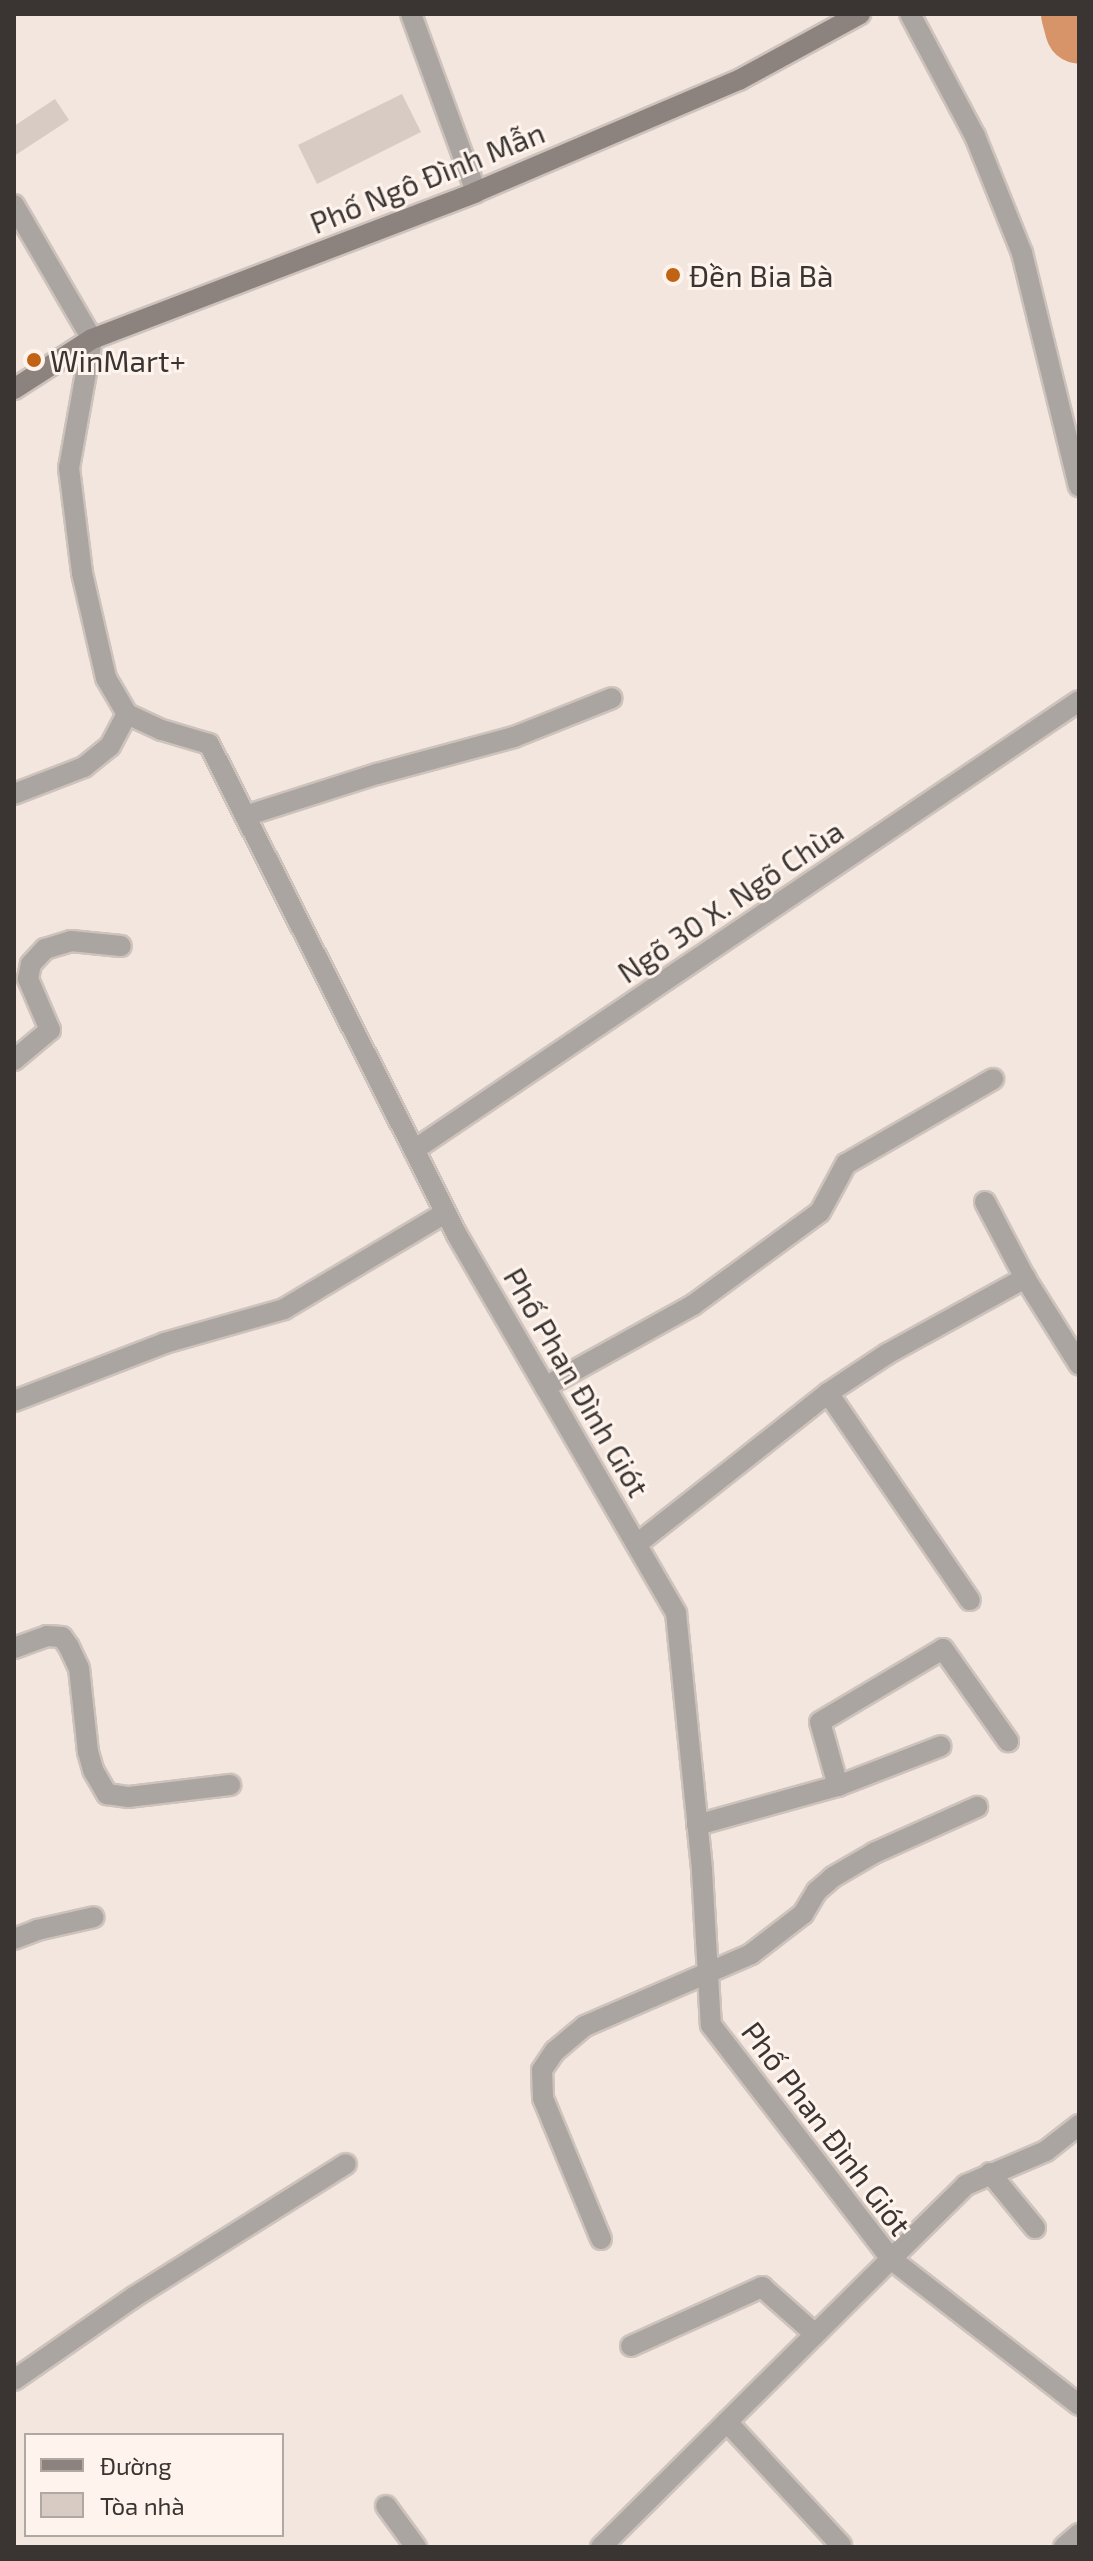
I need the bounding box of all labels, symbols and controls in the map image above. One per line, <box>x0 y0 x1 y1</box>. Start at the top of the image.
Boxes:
street label: Phố Ngô Đình Mẫn <box>305 114 549 240</box>
place label: Đền Bia Bà <box>689 257 834 293</box>
marker: Đền Bia Bà <box>664 266 682 284</box>
place label: WinMart+ <box>50 342 186 378</box>
marker: WinMart+ <box>25 351 43 369</box>
street label: Ngõ 30 X. Ngõ Chùa <box>610 812 850 990</box>
street label: Phố Phan Đình Giót <box>497 1261 657 1503</box>
street label: Phố Phan Đình Giót <box>735 2014 919 2242</box>
legend <box>24 2433 284 2537</box>
text: Đường <box>100 2451 172 2480</box>
text: Tòa nhà <box>100 2491 185 2520</box>

